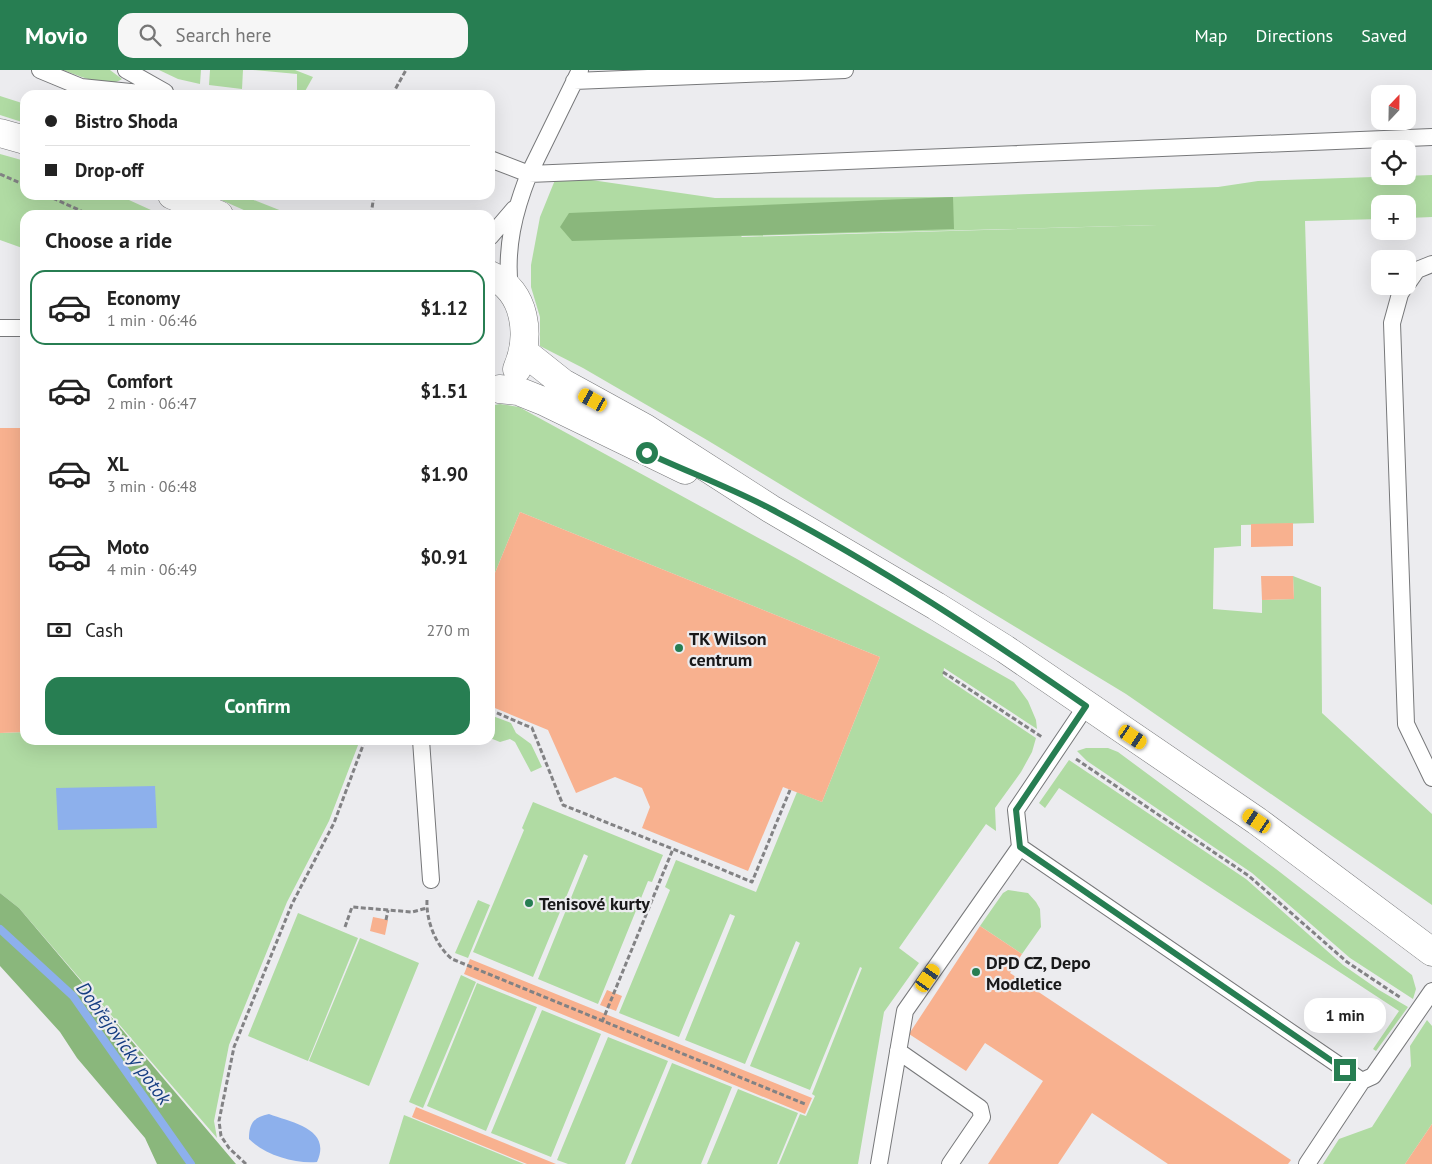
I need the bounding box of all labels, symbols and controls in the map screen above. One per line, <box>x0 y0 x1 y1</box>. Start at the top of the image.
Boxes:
search box <box>118 13 468 58</box>
text: Movio <box>25 20 88 51</box>
icon: search <box>136 21 164 49</box>
text: Search here <box>176 23 271 47</box>
text: Map <box>1195 24 1227 47</box>
text: Directions <box>1255 24 1333 47</box>
text: Saved <box>1361 24 1407 47</box>
north arrow <box>1371 85 1416 130</box>
map controls <box>1371 85 1416 295</box>
text: Bistro Shoda <box>75 109 178 133</box>
button: locate <box>1371 140 1416 185</box>
text: Drop-off <box>75 158 143 182</box>
button: + <box>1371 195 1416 240</box>
text: Choose a ride <box>45 226 172 254</box>
button: − <box>1371 250 1416 295</box>
icon: car <box>47 285 92 330</box>
text: Economy <box>107 286 180 310</box>
text: $1.12 <box>420 296 468 320</box>
text: 1 min · 06:46 <box>107 310 197 330</box>
icon: car <box>47 368 92 413</box>
text: Comfort <box>107 369 173 393</box>
text: $1.51 <box>420 379 468 403</box>
car <box>576 386 609 414</box>
text: 2 min · 06:47 <box>107 393 197 413</box>
route start <box>636 442 658 464</box>
icon: car <box>47 451 92 496</box>
text: XL <box>107 452 129 476</box>
text: $1.90 <box>420 462 468 486</box>
text: 3 min · 06:48 <box>107 476 197 496</box>
icon: car <box>47 534 92 579</box>
text: Moto <box>107 535 149 559</box>
text: $0.91 <box>420 545 468 569</box>
text: 4 min · 06:49 <box>107 559 197 579</box>
icon: cash <box>45 616 73 644</box>
text: Cash <box>85 618 123 642</box>
text: 270 m <box>427 620 470 640</box>
place label: TK Wilson centrum <box>689 627 767 671</box>
marker: TK Wilson centrum <box>673 642 685 654</box>
button: Confirm <box>45 677 470 735</box>
car <box>1116 722 1149 752</box>
car <box>1240 806 1273 836</box>
place label: Tenisové kurty <box>539 892 650 915</box>
marker: Tenisové kurty <box>523 897 535 909</box>
place label: DPD CZ, Depo Modletice <box>986 951 1091 995</box>
car <box>913 961 942 995</box>
marker: DPD CZ, Depo Modletice <box>970 966 982 978</box>
water label: Dobřejovický potok <box>71 977 177 1110</box>
callout: 1 min <box>1304 998 1386 1032</box>
text: 1 min <box>1325 1005 1365 1025</box>
route end <box>1334 1059 1356 1081</box>

